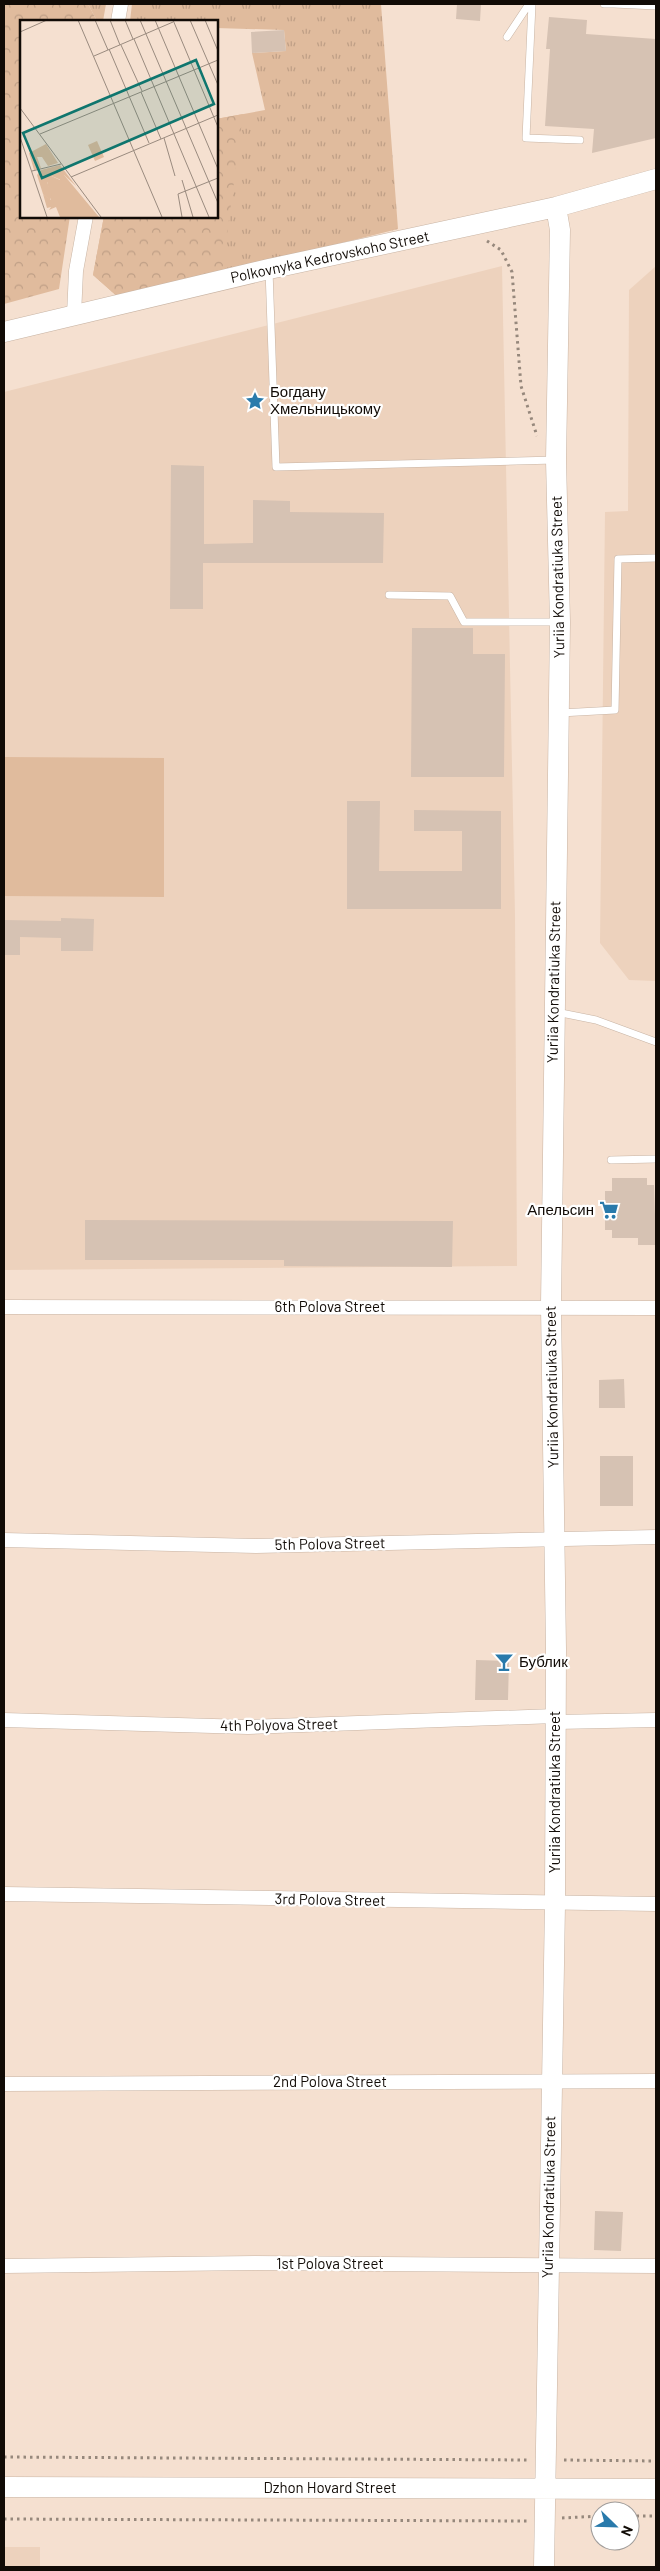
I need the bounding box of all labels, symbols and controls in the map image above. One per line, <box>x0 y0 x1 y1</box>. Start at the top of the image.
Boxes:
inset map <box>20 20 218 218</box>
street label: Polkovnyka Kedrovskoho Street <box>229 226 431 286</box>
place label: Богдану Хмельницькому <box>270 382 381 417</box>
place icon: Богдану Хмельницькому <box>244 390 266 412</box>
street label: Yuriia Kondratiuka Street <box>547 496 567 658</box>
street label: Yuriia Kondratiuka Street <box>543 901 563 1063</box>
supermarket icon: Апельсин <box>598 1199 620 1221</box>
place label: Апельсин <box>527 1200 594 1218</box>
street label: 6th Polova Street <box>275 1297 385 1315</box>
street label: Yuriia Kondratiuka Street <box>541 1306 561 1468</box>
street label: 5th Polova Street <box>274 1533 386 1553</box>
bar icon: Бублик <box>493 1651 515 1673</box>
place label: Бублик <box>519 1652 568 1670</box>
street label: Yuriia Kondratiuka Street <box>545 1711 563 1873</box>
street label: 4th Polyova Street <box>220 1714 338 1734</box>
street label: 3rd Polova Street <box>274 1889 386 1909</box>
street label: 2nd Polova Street <box>273 2072 387 2090</box>
street label: Yuriia Kondratiuka Street <box>538 2116 558 2278</box>
street label: 1st Polova Street <box>276 2254 384 2272</box>
street label: Dzhon Hovard Street <box>263 2478 397 2496</box>
north arrow <box>590 2501 640 2551</box>
text: N <box>618 2524 637 2539</box>

